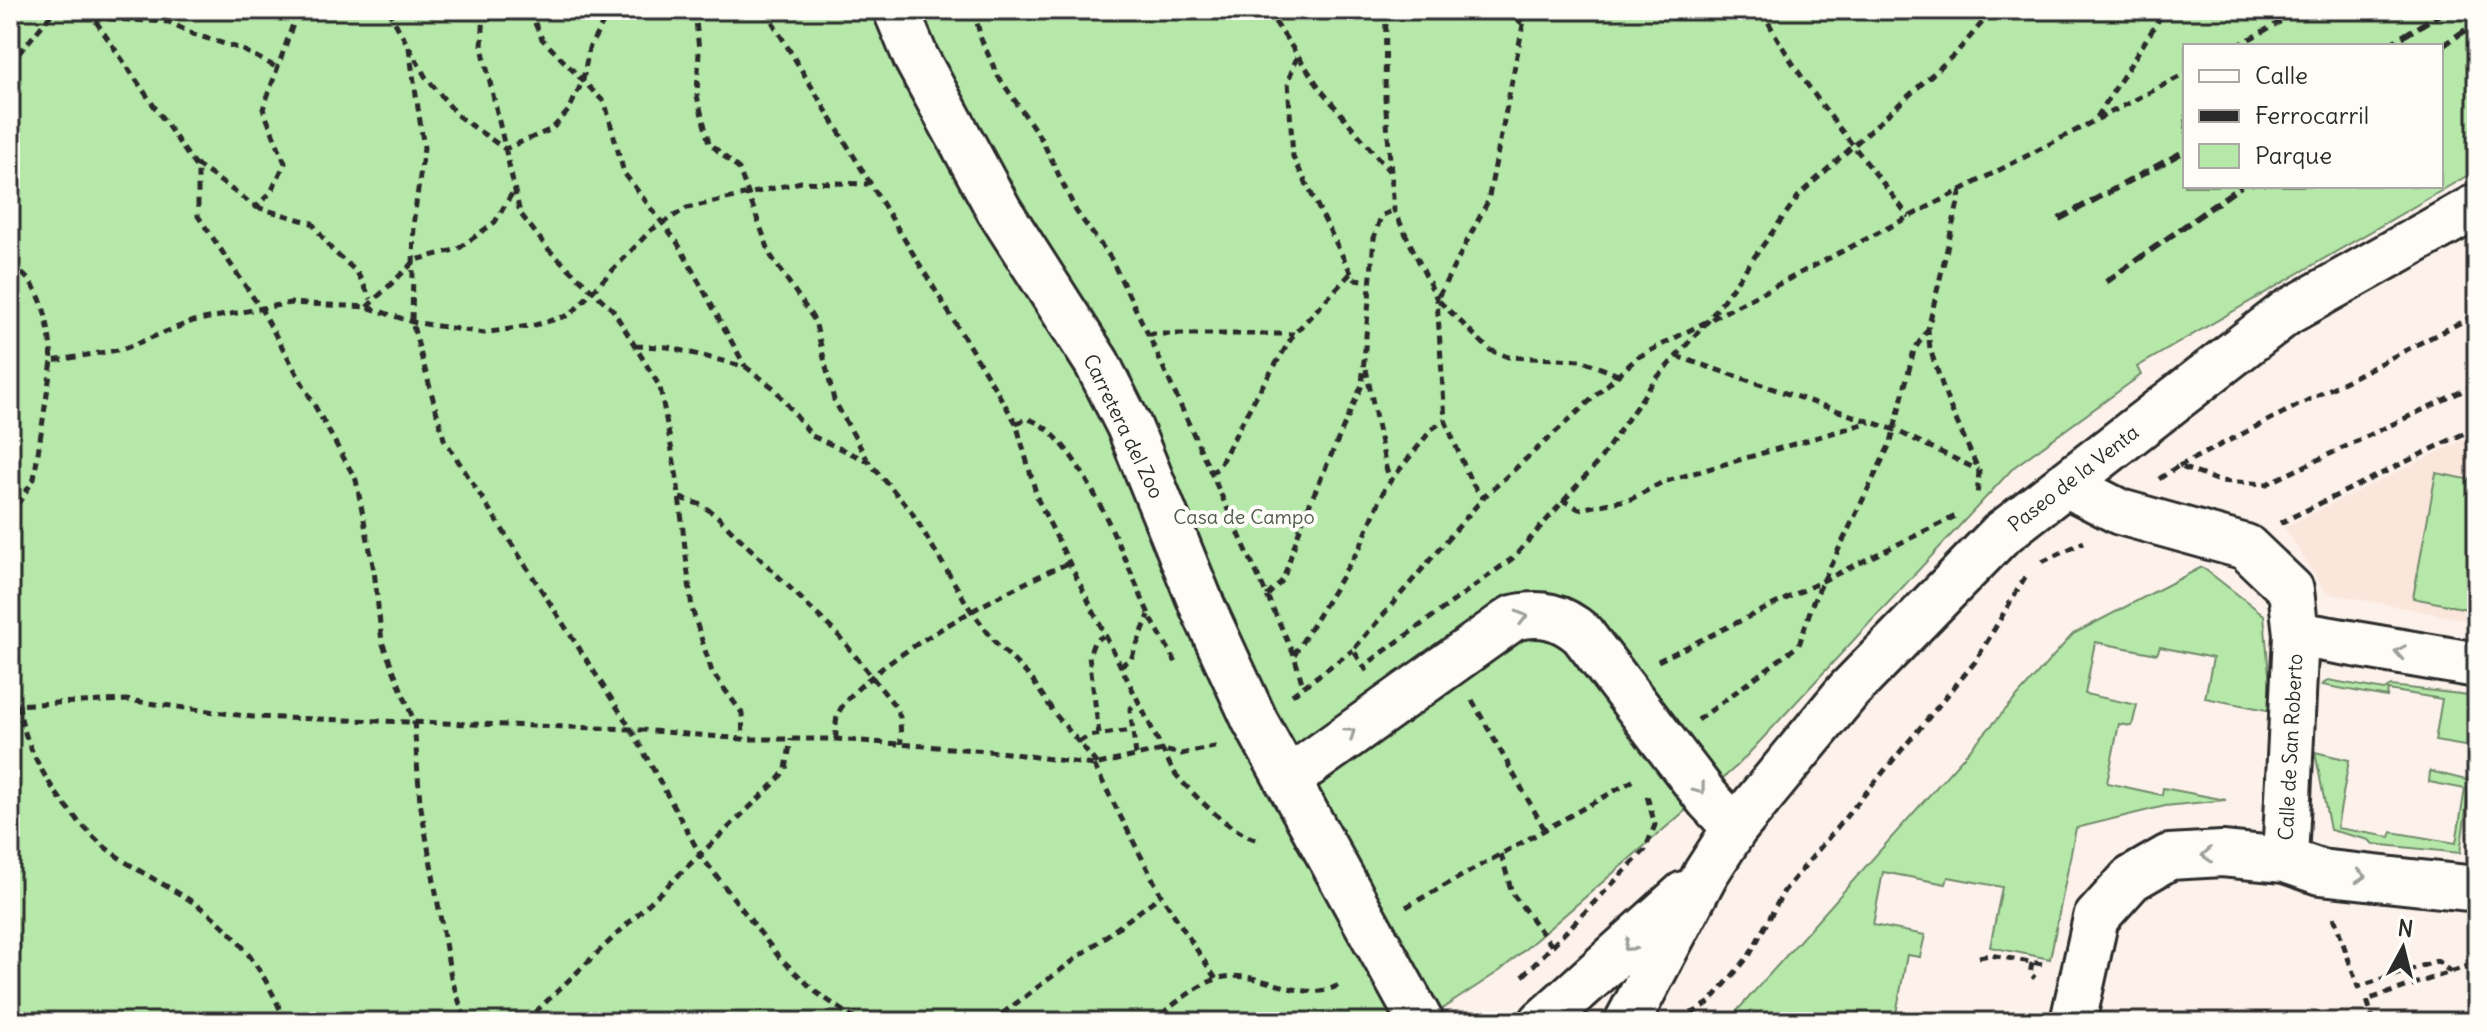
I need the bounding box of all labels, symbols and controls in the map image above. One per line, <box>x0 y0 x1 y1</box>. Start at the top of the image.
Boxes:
legend <box>2183 44 2443 188</box>
text: Calle <box>2255 60 2308 90</box>
text: Ferrocarril <box>2255 100 2369 130</box>
text: Parque <box>2255 140 2332 170</box>
street label: Carretera del Zoo <box>1078 350 1170 502</box>
street label: Paseo de la Venta <box>2003 419 2143 537</box>
park label: Casa de Campo <box>1173 504 1315 529</box>
one-way arrow <box>1515 610 1528 627</box>
one-way arrow <box>2393 644 2407 661</box>
street label: Calle de San Roberto <box>2273 653 2307 841</box>
one-way arrow <box>1341 729 1355 743</box>
one-way arrow <box>1690 780 1704 794</box>
one-way arrow <box>2200 846 2213 863</box>
one-way arrow <box>2354 868 2367 885</box>
north arrow <box>2363 908 2443 988</box>
text: N <box>2396 913 2415 943</box>
one-way arrow <box>1623 937 1638 951</box>

